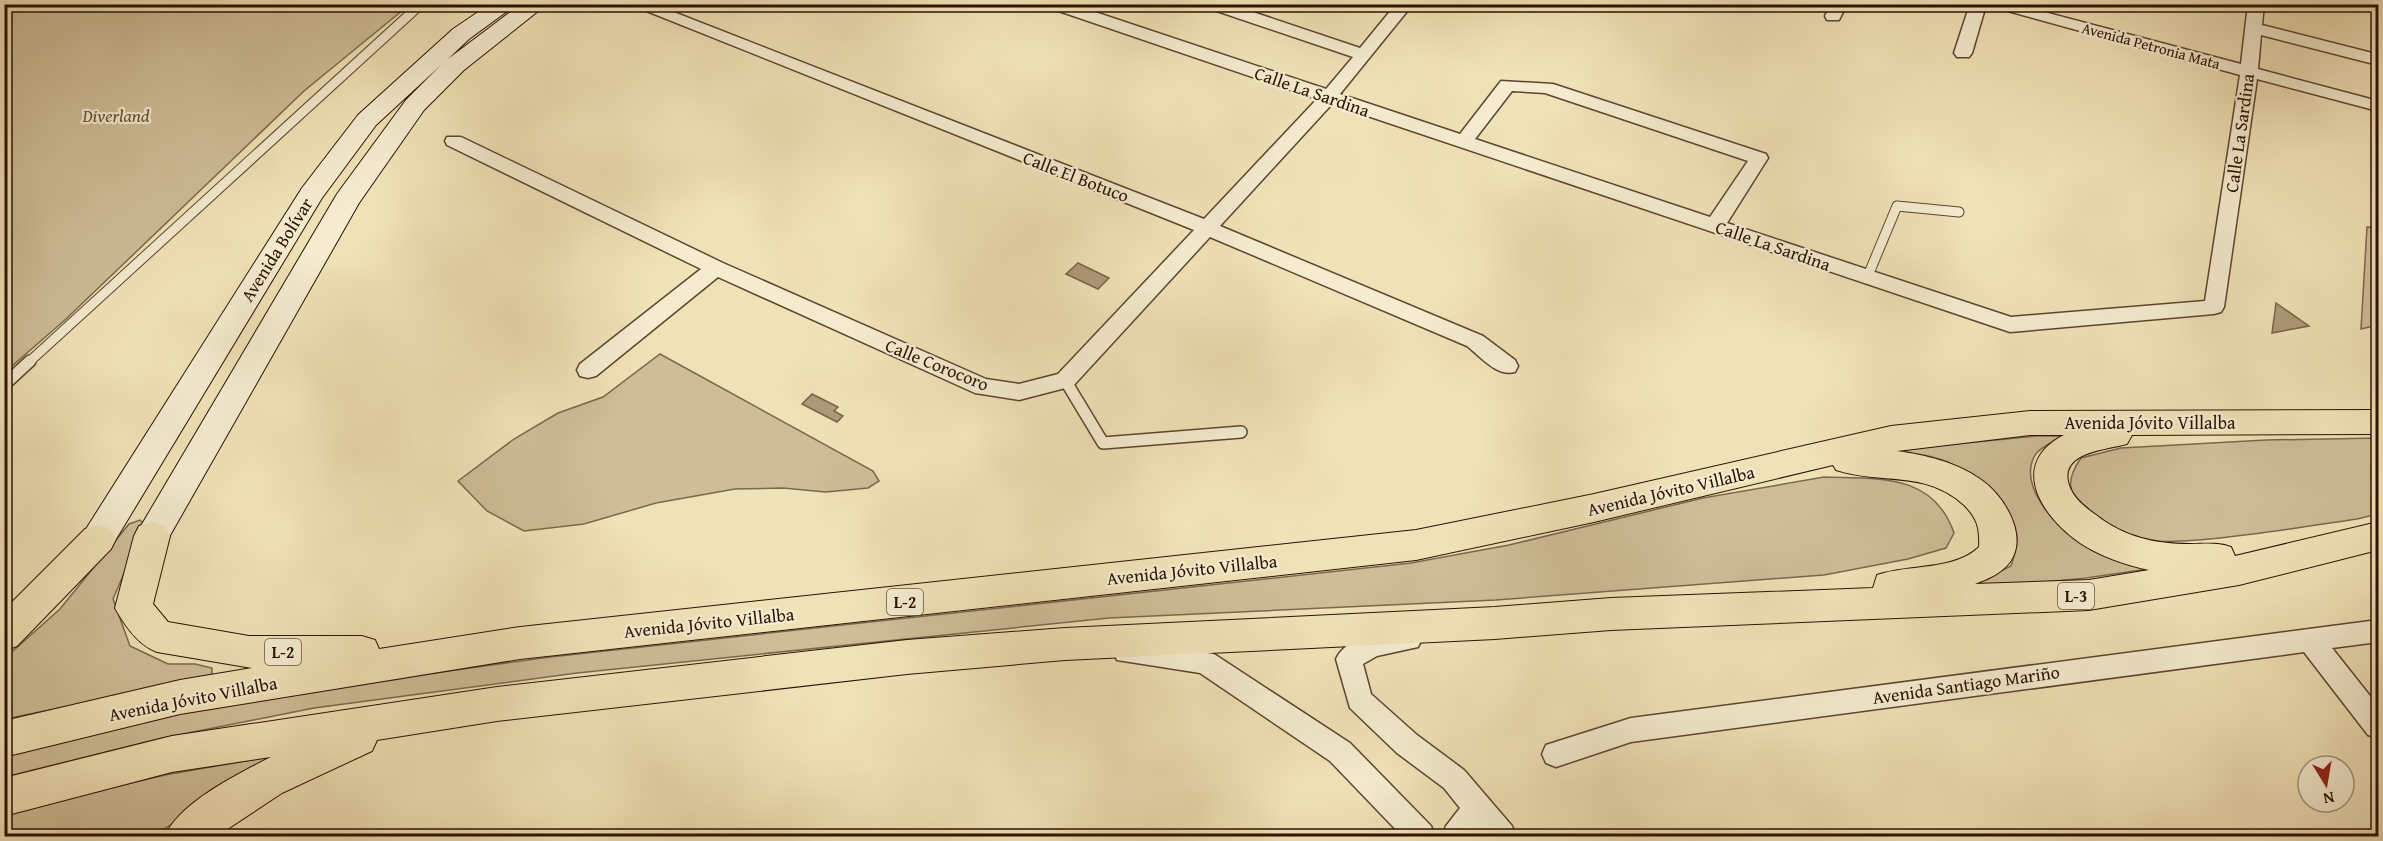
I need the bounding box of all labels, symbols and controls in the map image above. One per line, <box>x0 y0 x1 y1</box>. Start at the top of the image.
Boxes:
street label: Avenida Petronia Mata <box>2080 17 2223 74</box>
street label: Calle La Sardina <box>1251 59 1374 124</box>
street label: Calle La Sardina <box>2218 71 2261 194</box>
park label: Diverland <box>81 102 150 129</box>
street label: Calle El Botuco <box>1019 144 1133 209</box>
street label: Avenida Bolívar <box>234 192 320 307</box>
street label: Calle La Sardina <box>1712 213 1835 278</box>
street label: Calle Corocoro <box>881 331 993 398</box>
street label: Avenida Jóvito Villalba <box>2065 409 2236 436</box>
street label: Avenida Jóvito Villalba <box>1585 458 1758 523</box>
street label: Avenida Jóvito Villalba <box>1106 547 1279 592</box>
road number: L-3 <box>2058 583 2094 609</box>
road number: L-2 <box>887 589 923 615</box>
street label: Avenida Jóvito Villalba <box>623 600 796 645</box>
road number: L-2 <box>265 639 301 665</box>
street label: Avenida Santiago Mariño <box>1871 658 2061 711</box>
street label: Avenida Jóvito Villalba <box>106 669 280 728</box>
north arrow <box>2296 754 2356 814</box>
text: N <box>2321 786 2336 812</box>

